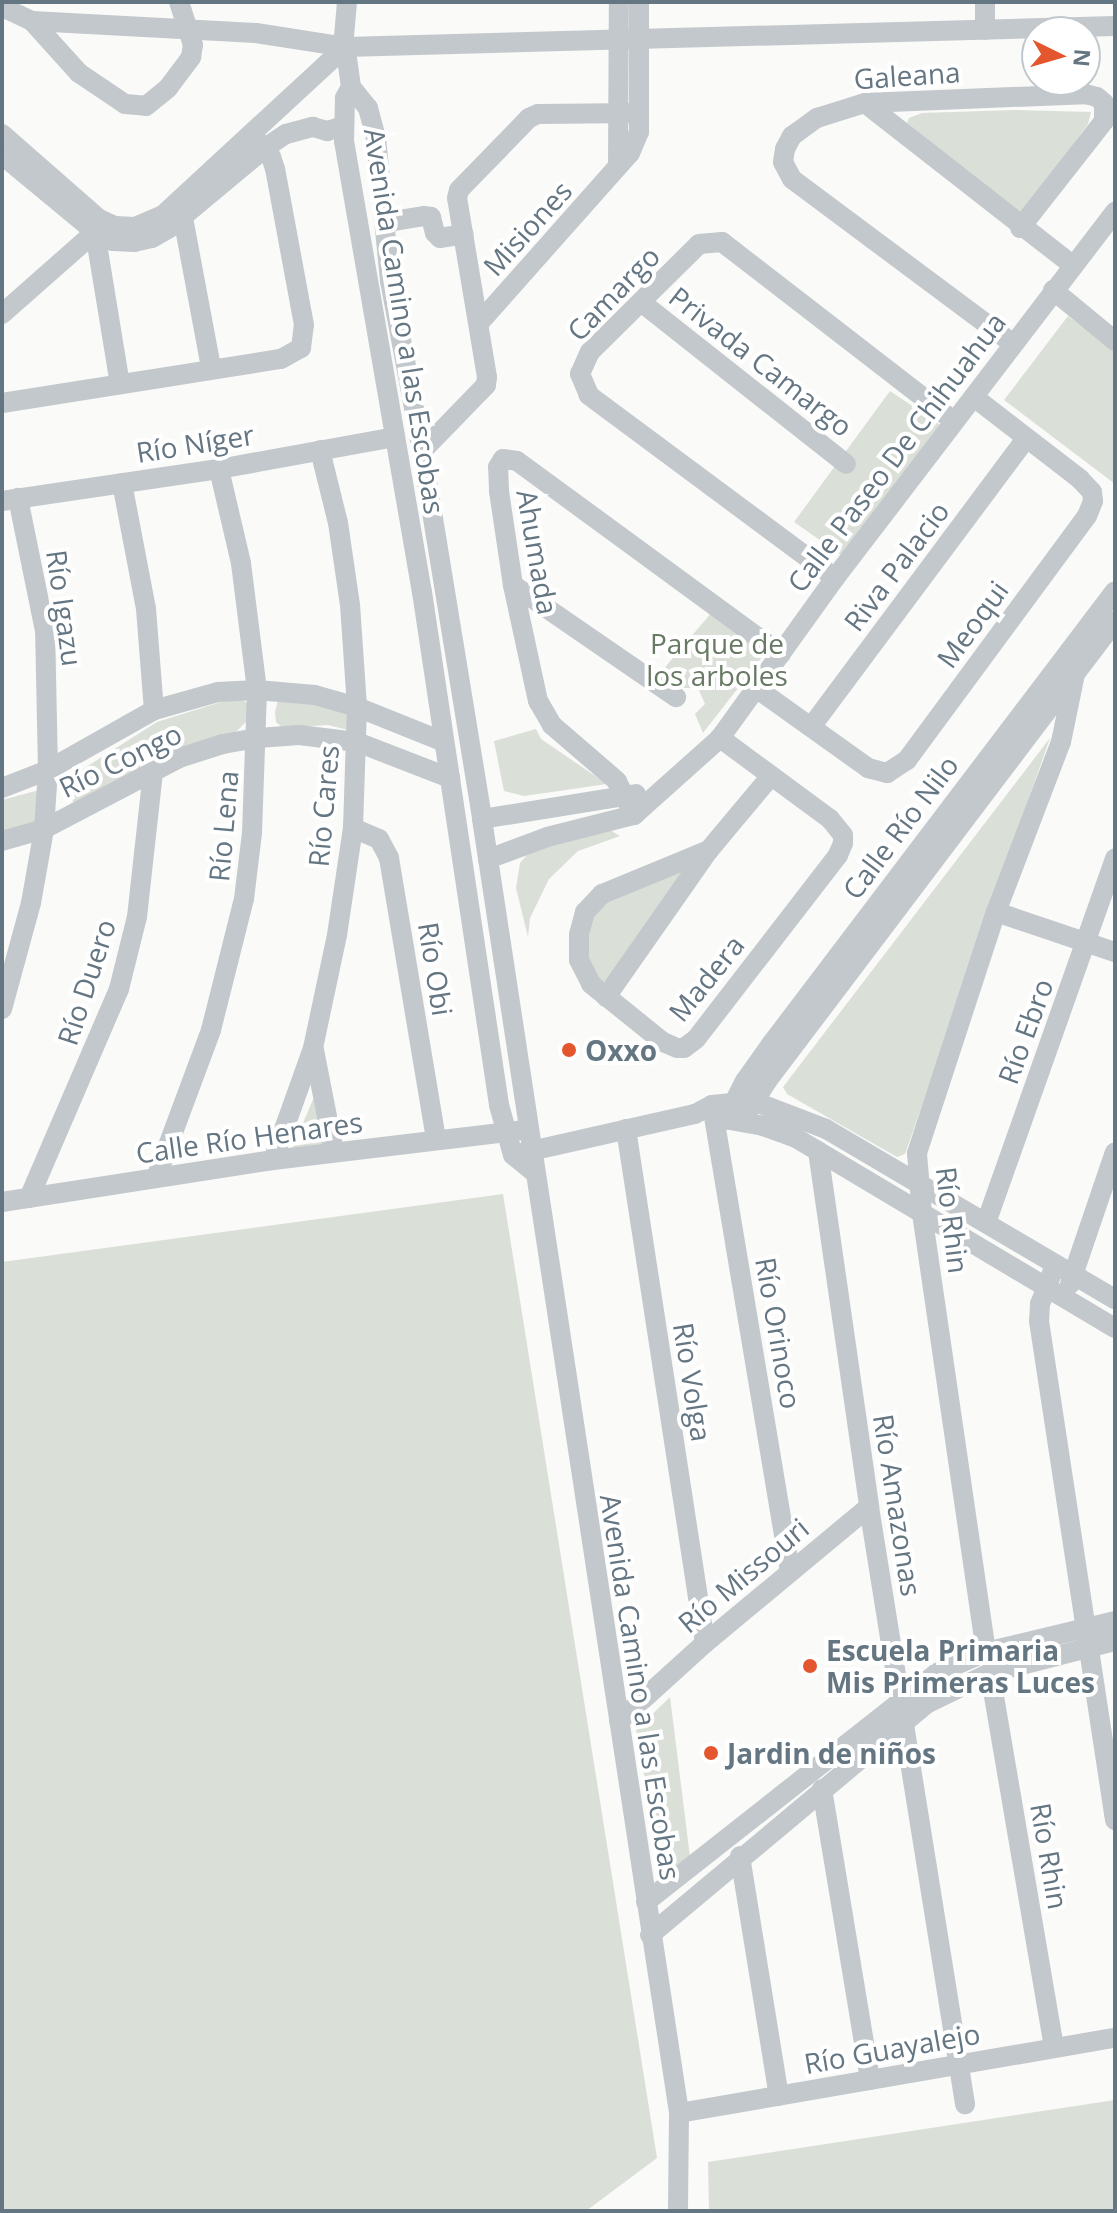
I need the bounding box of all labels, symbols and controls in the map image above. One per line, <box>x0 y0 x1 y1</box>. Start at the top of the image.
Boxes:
north arrow <box>1021 16 1101 96</box>
text: N <box>1067 48 1099 68</box>
street label: Galeana <box>852 55 962 95</box>
street label: Avenida Camino a las Escobas <box>358 126 452 516</box>
street label: Misiones <box>476 174 578 282</box>
street label: Camargo <box>560 239 666 347</box>
street label: Privada Camargo <box>663 279 859 443</box>
street label: Calle Paseo De Chihuahua <box>780 306 1012 598</box>
street label: Río Níger <box>134 417 256 469</box>
street label: Ahumada <box>510 487 566 617</box>
street label: Riva Palacio <box>836 495 956 637</box>
street label: Río Igazu <box>40 548 90 668</box>
street label: Meoqui <box>929 574 1015 674</box>
park label: Parque de los arboles <box>646 626 788 692</box>
street label: Río Congo <box>53 716 187 804</box>
street label: Río Cares <box>301 744 345 868</box>
street label: Calle Río Nilo <box>835 749 965 905</box>
street label: Río Lena <box>201 769 245 883</box>
street label: Río Duero <box>50 915 122 1049</box>
street label: Río Obi <box>412 920 460 1018</box>
street label: Madera <box>661 928 751 1028</box>
street label: Río Ebro <box>990 974 1060 1088</box>
place label: Oxxo <box>585 1033 657 1067</box>
marker: Oxxo <box>560 1041 578 1059</box>
street label: Calle Río Henares <box>134 1104 364 1170</box>
street label: Río Rhin <box>930 1165 976 1275</box>
street label: Río Orinoco <box>749 1255 809 1411</box>
street label: Río Volga <box>667 1320 719 1444</box>
street label: Río Amazonas <box>867 1412 929 1598</box>
street label: Avenida Camino a las Escobas <box>594 1492 688 1882</box>
street label: Río Missouri <box>671 1511 815 1639</box>
place label: Escuela Primaria Mis Primeras Luces <box>826 1633 1095 1699</box>
marker: Escuela Primaria Mis Primeras Luces <box>801 1657 819 1675</box>
place label: Jardin de niños <box>727 1736 936 1770</box>
marker: Jardin de niños <box>702 1744 720 1762</box>
street label: Río Rhin <box>1024 1800 1076 1912</box>
street label: Río Guayalejo <box>802 2016 982 2080</box>

